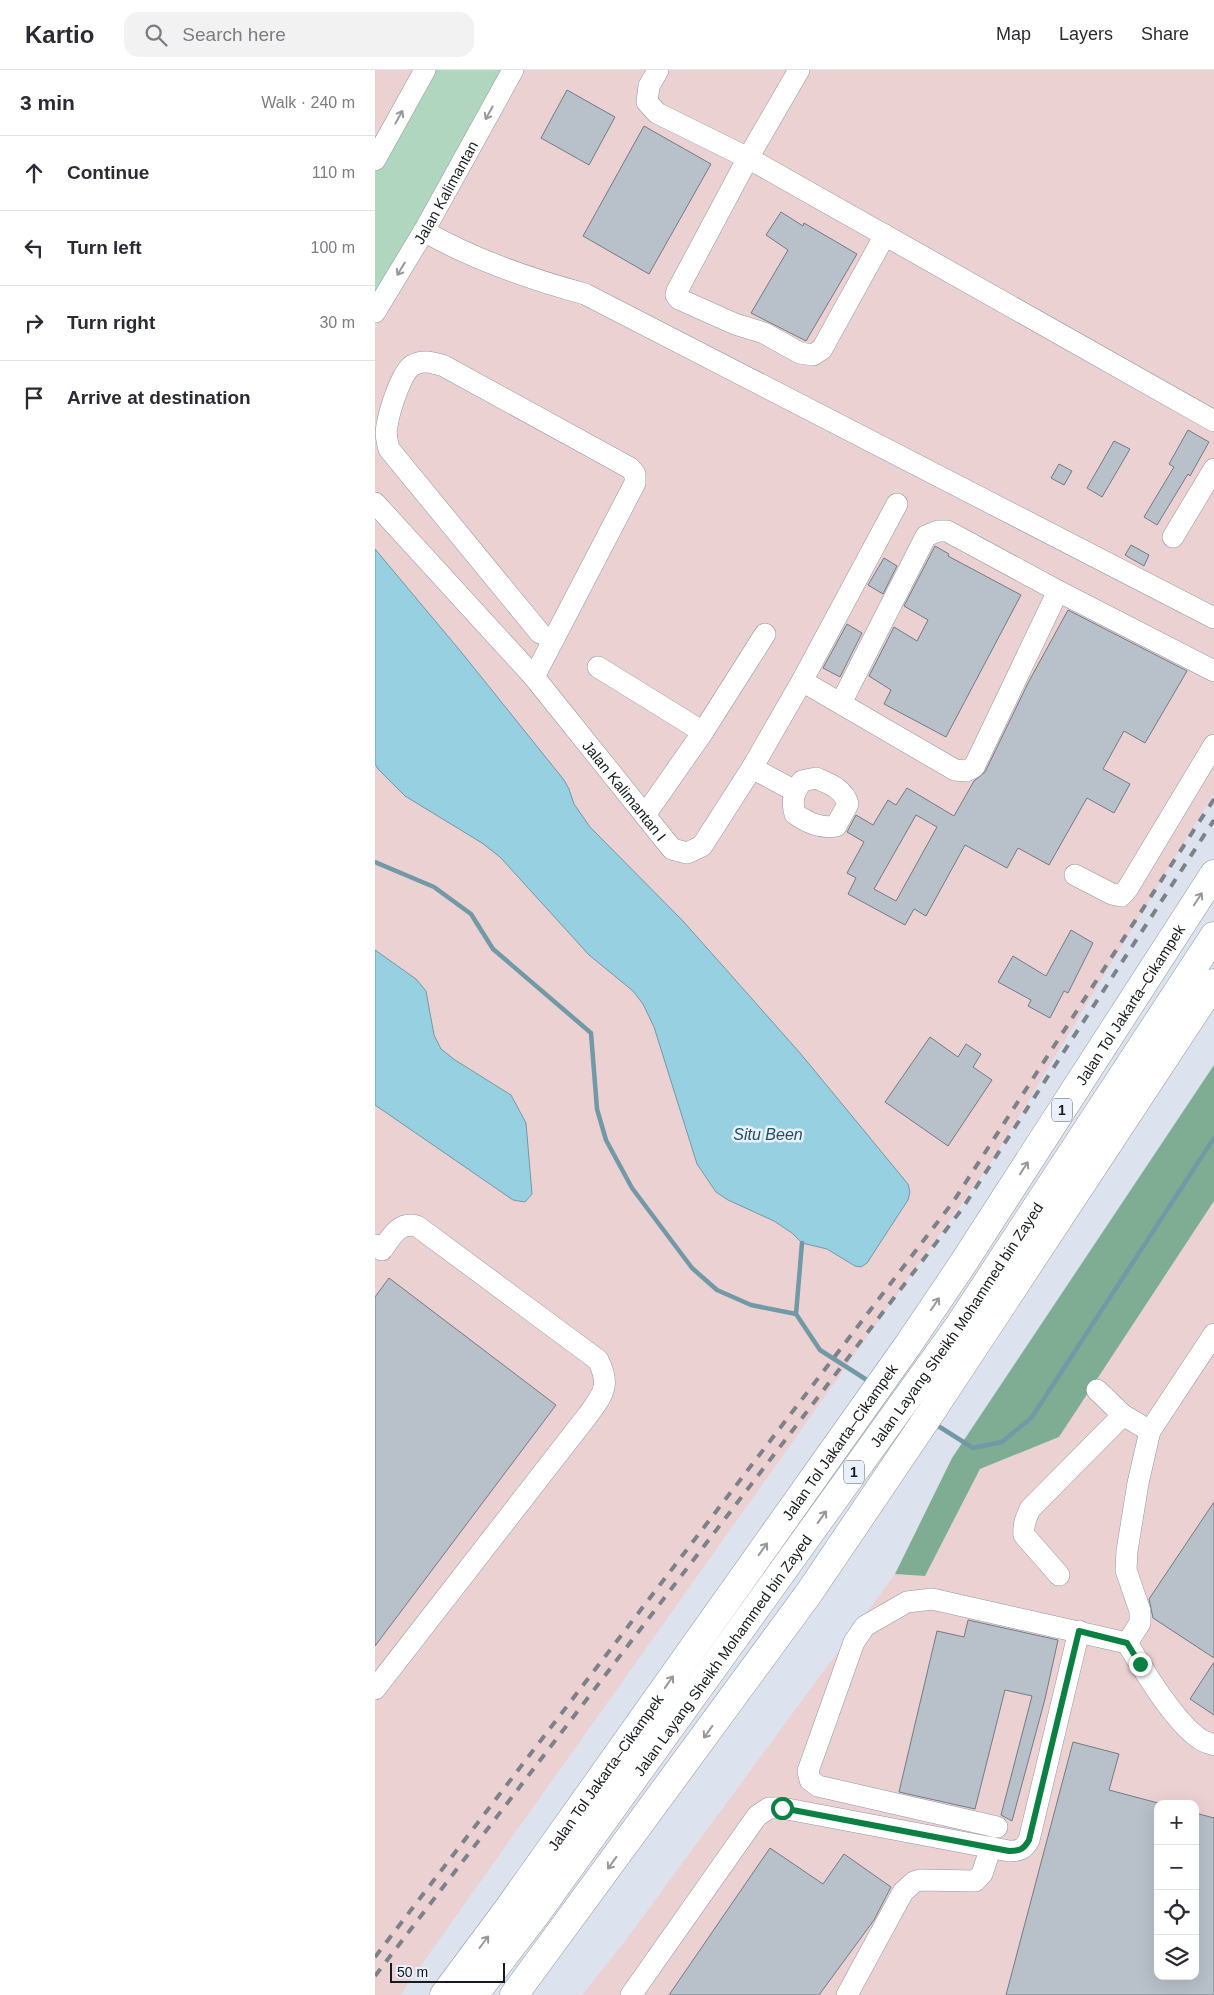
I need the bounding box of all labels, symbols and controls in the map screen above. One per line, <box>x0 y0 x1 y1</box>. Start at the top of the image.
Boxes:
search box <box>124 12 474 57</box>
text: Kartio <box>25 21 94 48</box>
icon: search <box>142 21 170 49</box>
text: Search here <box>182 24 286 45</box>
text: Map <box>996 24 1031 44</box>
text: Layers <box>1059 24 1113 44</box>
text: Share <box>1141 24 1189 44</box>
text: 3 min <box>20 91 75 114</box>
text: Walk · 240 m <box>261 94 355 111</box>
one-way arrow <box>484 105 494 119</box>
one-way arrow <box>394 111 404 125</box>
street label: Jalan Kalimantan <box>410 138 481 247</box>
icon: ahead <box>20 159 48 187</box>
text: Continue <box>67 162 149 183</box>
text: 110 m <box>312 164 355 181</box>
icon: left <box>20 234 48 262</box>
text: Turn left <box>67 237 142 258</box>
text: 100 m <box>311 239 355 256</box>
one-way arrow <box>395 262 405 276</box>
icon: right <box>20 309 48 337</box>
text: Turn right <box>67 312 155 333</box>
text: 30 m <box>319 314 355 331</box>
icon: arrive <box>20 384 48 412</box>
text: Arrive at destination <box>67 387 251 408</box>
street label: Jalan Kalimantan I <box>580 737 670 844</box>
one-way arrow <box>1193 893 1203 907</box>
street label: Jalan Tol Jakarta–Cikampek <box>1072 921 1188 1088</box>
road number: 1 <box>1052 1098 1072 1122</box>
water label: Situ Been <box>733 1126 803 1143</box>
one-way arrow <box>1020 1162 1030 1176</box>
street label: Jalan Layang Sheikh Mohammed bin Zayed <box>866 1199 1046 1450</box>
one-way arrow <box>931 1298 941 1312</box>
street label: Jalan Tol Jakarta–Cikampek <box>778 1360 901 1523</box>
road number: 1 <box>844 1460 864 1484</box>
one-way arrow <box>817 1510 827 1524</box>
street label: Jalan Layang Sheikh Mohammed bin Zayed <box>630 1531 815 1779</box>
one-way arrow <box>758 1543 769 1556</box>
route end <box>1129 1653 1152 1676</box>
one-way arrow <box>664 1675 675 1689</box>
street label: Jalan Tol Jakarta–Cikampek <box>544 1690 667 1853</box>
one-way arrow <box>702 1725 713 1738</box>
route start <box>771 1797 794 1820</box>
map controls <box>1154 1800 1199 1980</box>
button: + <box>1154 1800 1199 1845</box>
button: − <box>1154 1845 1199 1890</box>
one-way arrow <box>607 1856 617 1870</box>
button: locate <box>1154 1890 1199 1935</box>
button: layers <box>1154 1935 1199 1980</box>
one-way arrow <box>478 1936 489 1949</box>
scale bar <box>390 1960 505 1983</box>
text: 50 m <box>397 1964 428 1980</box>

